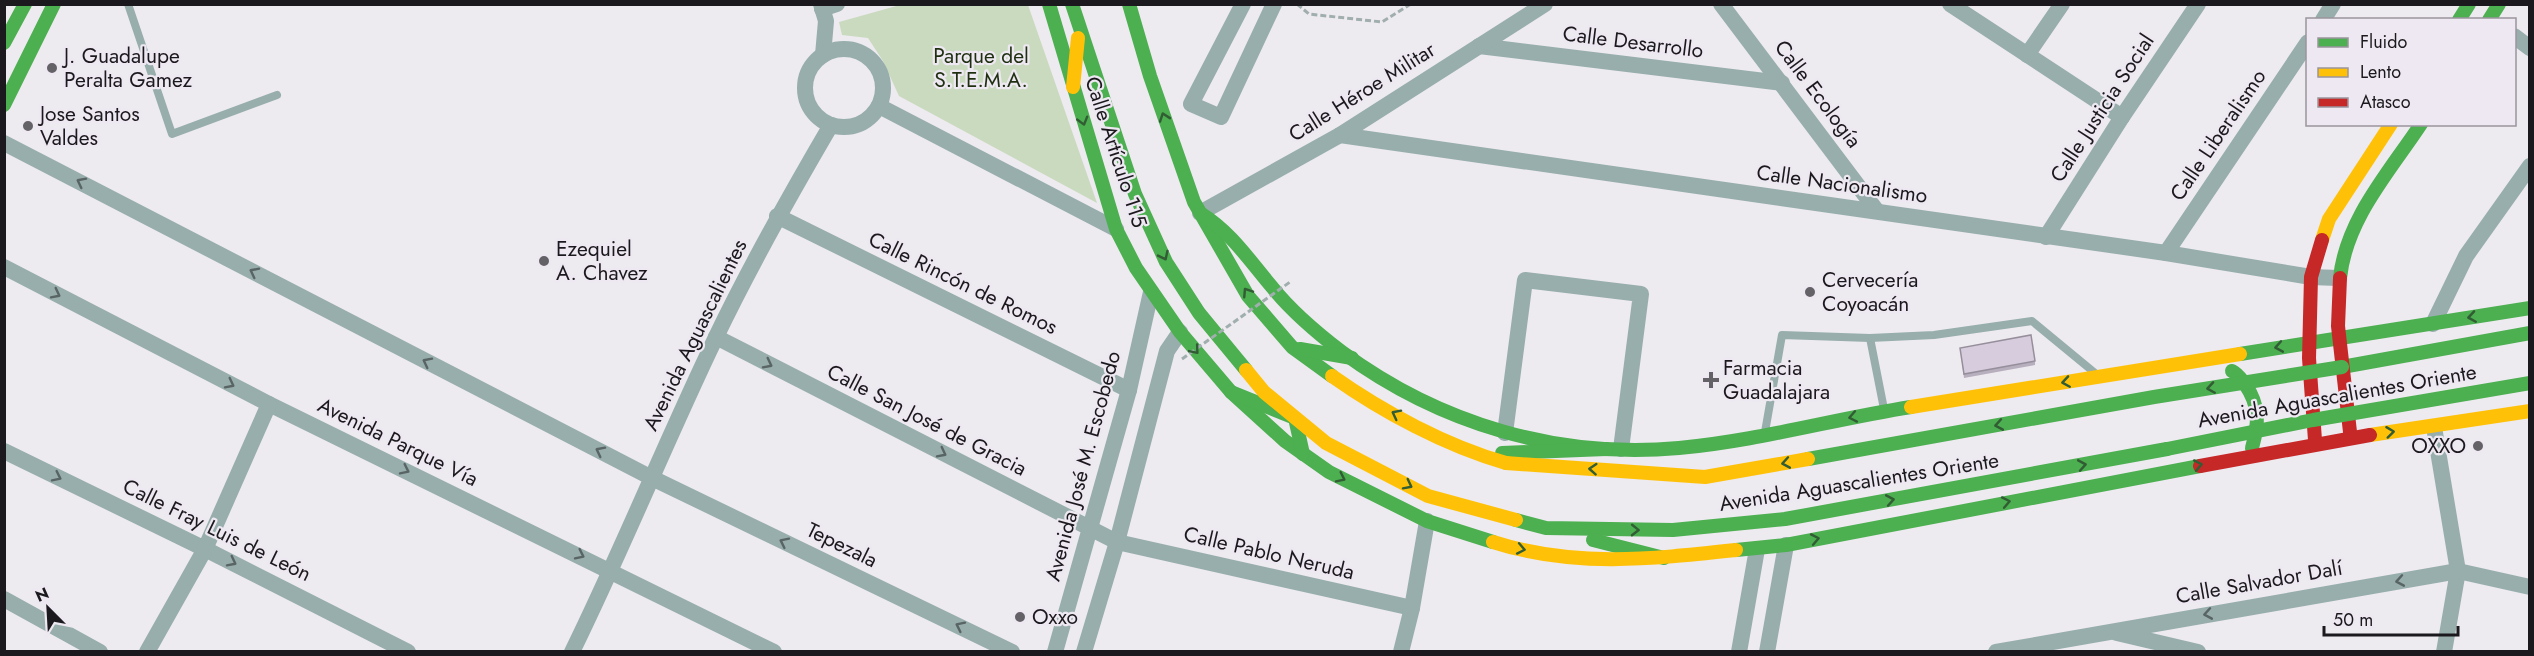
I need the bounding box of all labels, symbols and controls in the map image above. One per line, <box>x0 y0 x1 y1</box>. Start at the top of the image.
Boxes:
street label: Calle Desarrollo <box>1561 18 1705 66</box>
legend <box>2306 18 2516 126</box>
street label: Calle Justicia Social <box>2043 28 2161 188</box>
text: Fluido <box>2360 29 2408 55</box>
street label: Calle Héroe Militar <box>1283 34 1442 149</box>
street label: Calle Ecología <box>1767 34 1869 154</box>
place label: J. Guadalupe Peralta Gamez <box>61 41 193 95</box>
park label: Parque del S.T.E.M.A. <box>933 41 1029 95</box>
text: Lento <box>2360 59 2401 85</box>
marker: J. Guadalupe Peralta Gamez <box>45 61 59 75</box>
street label: Calle Liberalismo <box>2163 63 2273 207</box>
street label: Calle Artículo 115 <box>1077 73 1155 231</box>
text: Atasco <box>2360 89 2411 115</box>
place label: Jose Santos Valdes <box>37 99 140 153</box>
one-way arrow <box>1159 112 1172 123</box>
one-way arrow <box>1076 115 1088 126</box>
marker: Jose Santos Valdes <box>21 119 35 133</box>
street label: Calle Nacionalismo <box>1755 157 1929 211</box>
one-way arrow <box>76 178 87 190</box>
street label: Calle Rincón de Romos <box>863 224 1063 342</box>
place label: Ezequiel A. Chavez <box>556 234 648 288</box>
street label: Avenida Aguascalientes <box>636 234 754 436</box>
one-way arrow <box>1156 250 1168 261</box>
marker: Ezequiel A. Chavez <box>537 254 551 268</box>
place label: Cervecería Coyoacán <box>1822 265 1918 319</box>
one-way arrow <box>250 268 260 279</box>
marker: Cervecería Coyoacán <box>1803 285 1817 299</box>
one-way arrow <box>50 287 61 298</box>
one-way arrow <box>1243 288 1254 299</box>
one-way arrow <box>2467 311 2476 323</box>
one-way arrow <box>2274 340 2284 353</box>
one-way arrow <box>1188 343 1199 354</box>
street label: Avenida José M. Escobedo <box>1038 348 1128 584</box>
place label: Farmacia Guadalajara <box>1723 353 1830 407</box>
one-way arrow <box>762 356 773 368</box>
street label: Calle San José de Gracia <box>822 357 1032 483</box>
street label: Avenida Aguascalientes Oriente <box>2195 357 2479 435</box>
one-way arrow <box>423 358 433 369</box>
marker: Farmacia Guadalajara <box>1704 373 1718 387</box>
one-way arrow <box>223 376 234 388</box>
one-way arrow <box>2061 376 2071 388</box>
one-way arrow <box>2207 381 2216 393</box>
street label: Avenida Parque Vía <box>313 390 483 494</box>
one-way arrow <box>1391 410 1402 422</box>
one-way arrow <box>1848 410 1858 423</box>
one-way arrow <box>1994 418 2003 430</box>
one-way arrow <box>2385 427 2394 439</box>
place label: OXXO <box>2411 431 2466 461</box>
marker: OXXO <box>2471 439 2485 453</box>
one-way arrow <box>935 445 946 457</box>
street label: Avenida Aguascalientes Oriente <box>1717 445 2001 519</box>
one-way arrow <box>595 447 606 459</box>
one-way arrow <box>1781 456 1791 469</box>
one-way arrow <box>2077 459 2087 472</box>
one-way arrow <box>2192 459 2202 472</box>
one-way arrow <box>398 462 409 474</box>
one-way arrow <box>1588 463 1597 476</box>
one-way arrow <box>51 469 62 481</box>
one-way arrow <box>1334 470 1345 482</box>
street label: Calle Fray Luis de León <box>118 471 316 589</box>
one-way arrow <box>1402 478 1413 490</box>
one-way arrow <box>1885 494 1895 507</box>
one-way arrow <box>2001 496 2011 509</box>
street label: Tepezala <box>801 515 883 575</box>
street label: Calle Pablo Neruda <box>1181 519 1357 587</box>
one-way arrow <box>1630 524 1639 536</box>
one-way arrow <box>1810 533 1820 546</box>
one-way arrow <box>779 537 790 549</box>
one-way arrow <box>1516 542 1526 555</box>
one-way arrow <box>574 548 585 560</box>
street label: Calle Salvador Dalí <box>2173 552 2346 611</box>
one-way arrow <box>226 555 237 567</box>
one-way arrow <box>2396 574 2405 586</box>
north arrow <box>18 578 78 638</box>
text: N <box>32 582 53 608</box>
scale bar <box>2324 599 2458 637</box>
place label: Oxxo <box>1032 602 1078 632</box>
one-way arrow <box>2203 607 2213 620</box>
text: 50 m <box>2333 607 2373 633</box>
marker: Oxxo <box>1013 610 1027 624</box>
one-way arrow <box>955 622 966 634</box>

